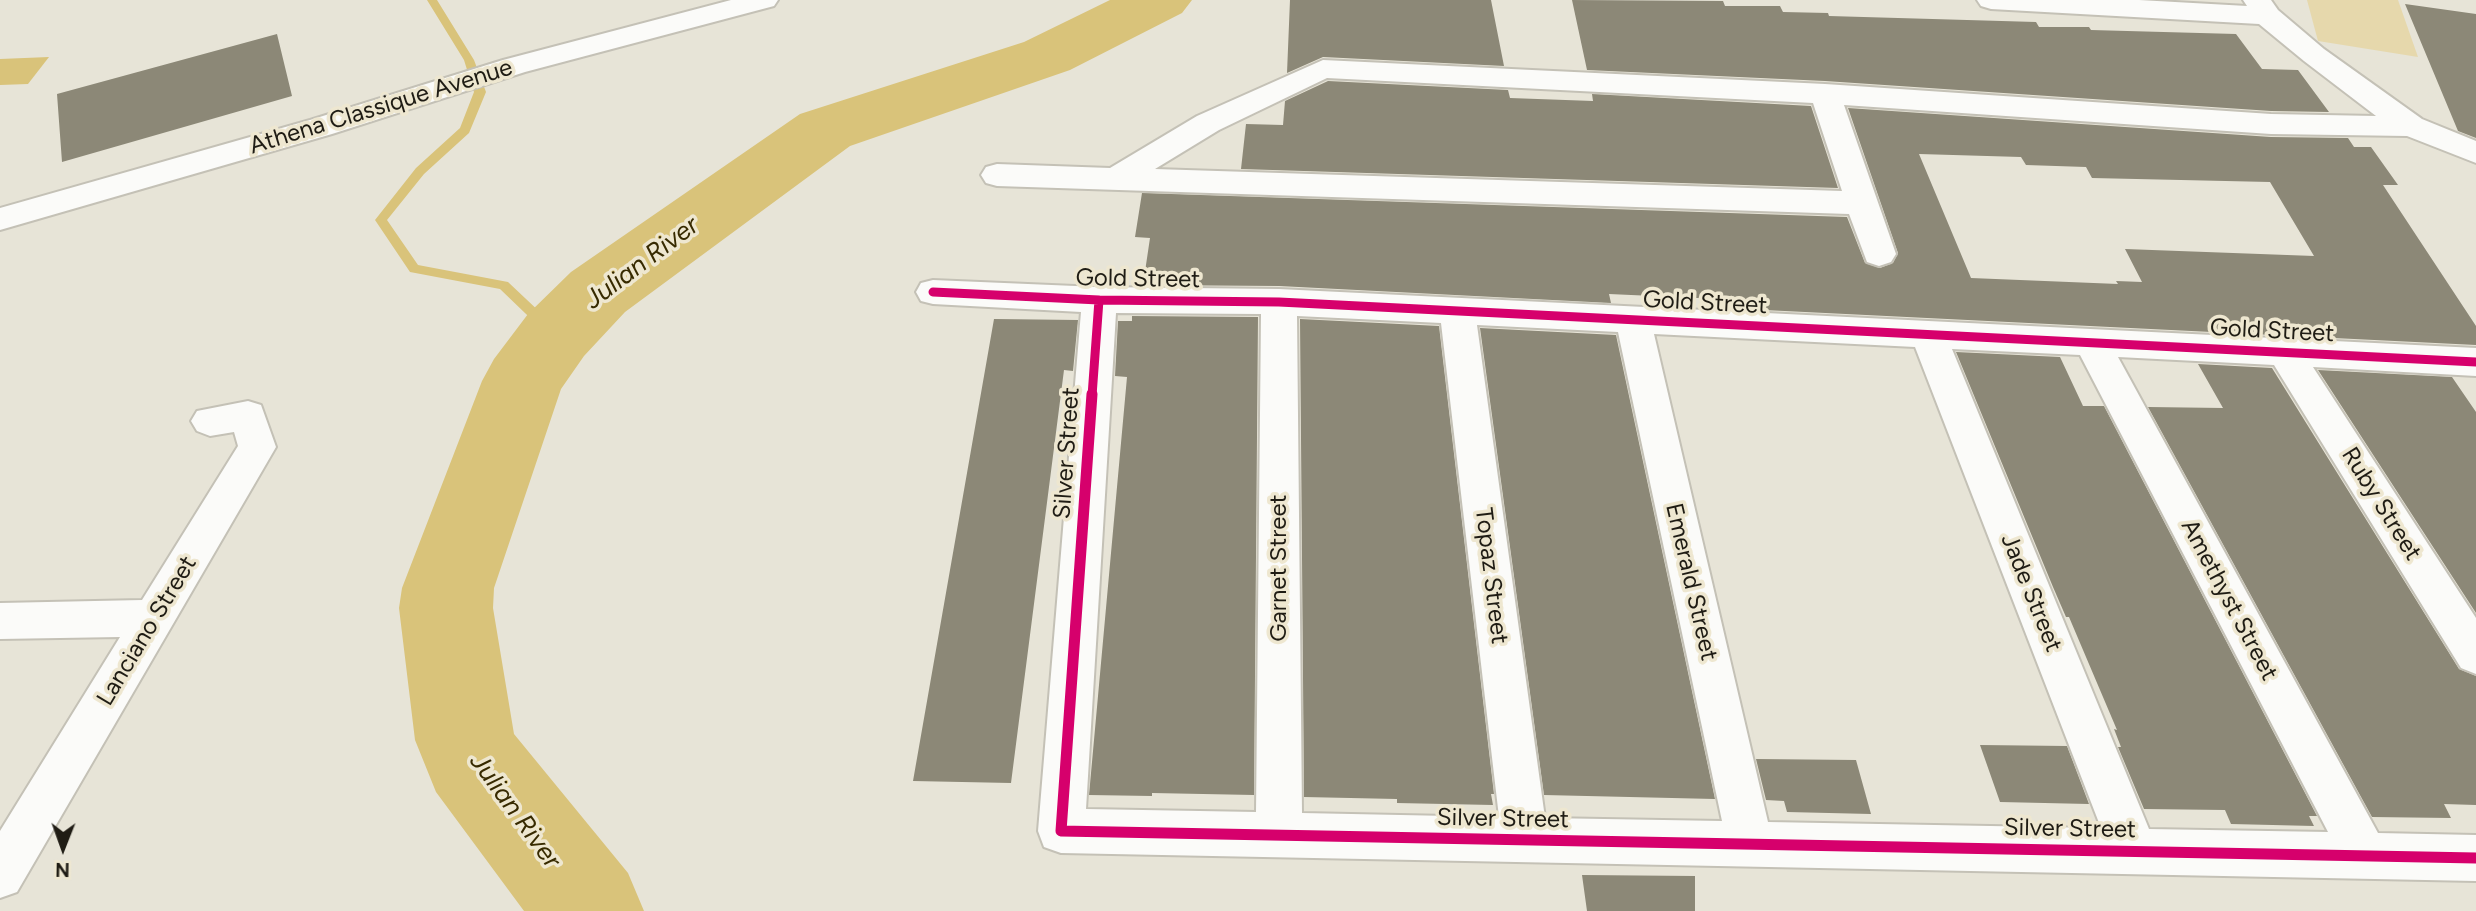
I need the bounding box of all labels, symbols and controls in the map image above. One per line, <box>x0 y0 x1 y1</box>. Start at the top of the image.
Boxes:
street label: Athena Classique Avenue <box>246 53 516 161</box>
water label: Julian River <box>579 210 705 316</box>
street label: Gold Street <box>1075 264 1201 294</box>
street label: Gold Street <box>1642 285 1768 321</box>
street label: Gold Street <box>2209 313 2335 349</box>
street label: Silver Street <box>1048 386 1086 520</box>
street label: Ruby Street <box>2335 442 2427 566</box>
street label: Garnet Street <box>1265 494 1293 642</box>
street label: Emerald Street <box>1659 501 1723 663</box>
street label: Topaz Street <box>1468 506 1514 646</box>
street label: Amethyst Street <box>2174 515 2284 685</box>
street label: Jade Street <box>1994 530 2068 656</box>
street label: Lanciano Street <box>91 551 203 711</box>
water label: Julian River <box>463 747 567 875</box>
street label: Silver Street <box>1437 803 1569 835</box>
north arrow <box>28 813 98 883</box>
street label: Silver Street <box>2004 813 2136 845</box>
text: N <box>55 858 70 881</box>

